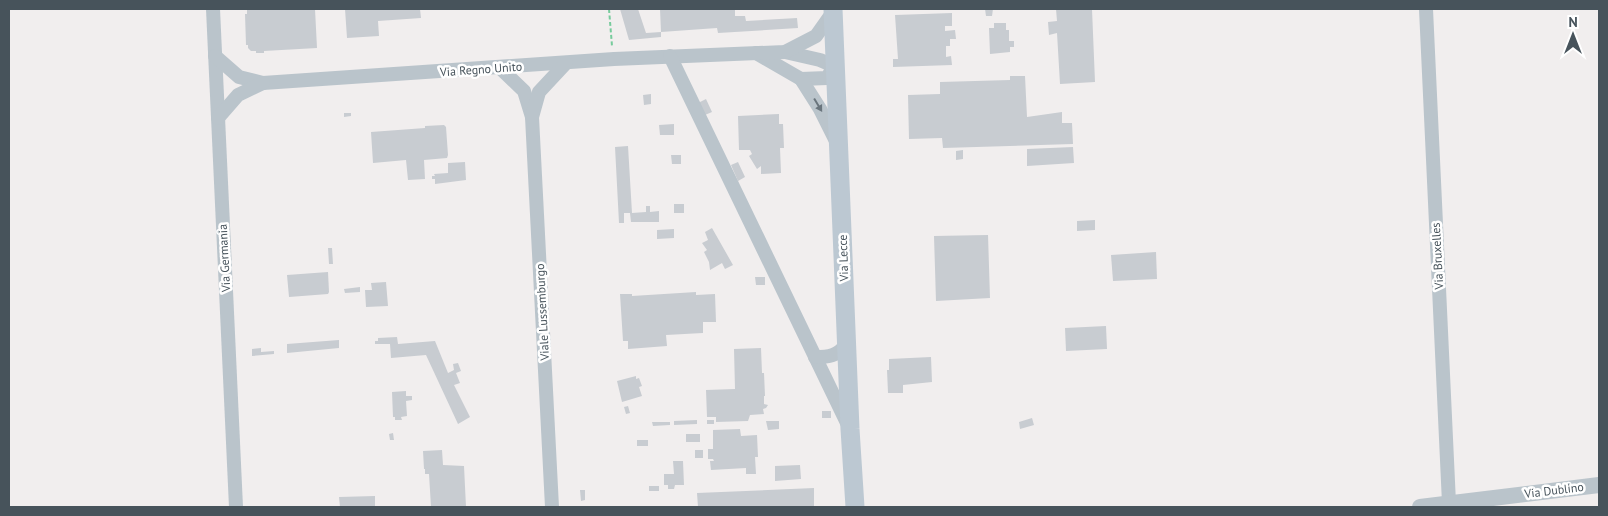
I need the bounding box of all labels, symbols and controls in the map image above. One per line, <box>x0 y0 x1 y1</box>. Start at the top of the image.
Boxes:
north arrow <box>1548 10 1598 60</box>
text: N <box>1568 13 1578 31</box>
street label: Via Regno Unito <box>438 59 523 79</box>
one-way arrow <box>813 99 822 112</box>
street label: Via Bruxelles <box>1428 222 1446 291</box>
street label: Via Germania <box>215 224 233 293</box>
street label: Via Lecce <box>835 234 851 283</box>
street label: Viale Lussemburgo <box>532 263 552 362</box>
street label: Via Dublino <box>1522 479 1585 501</box>

